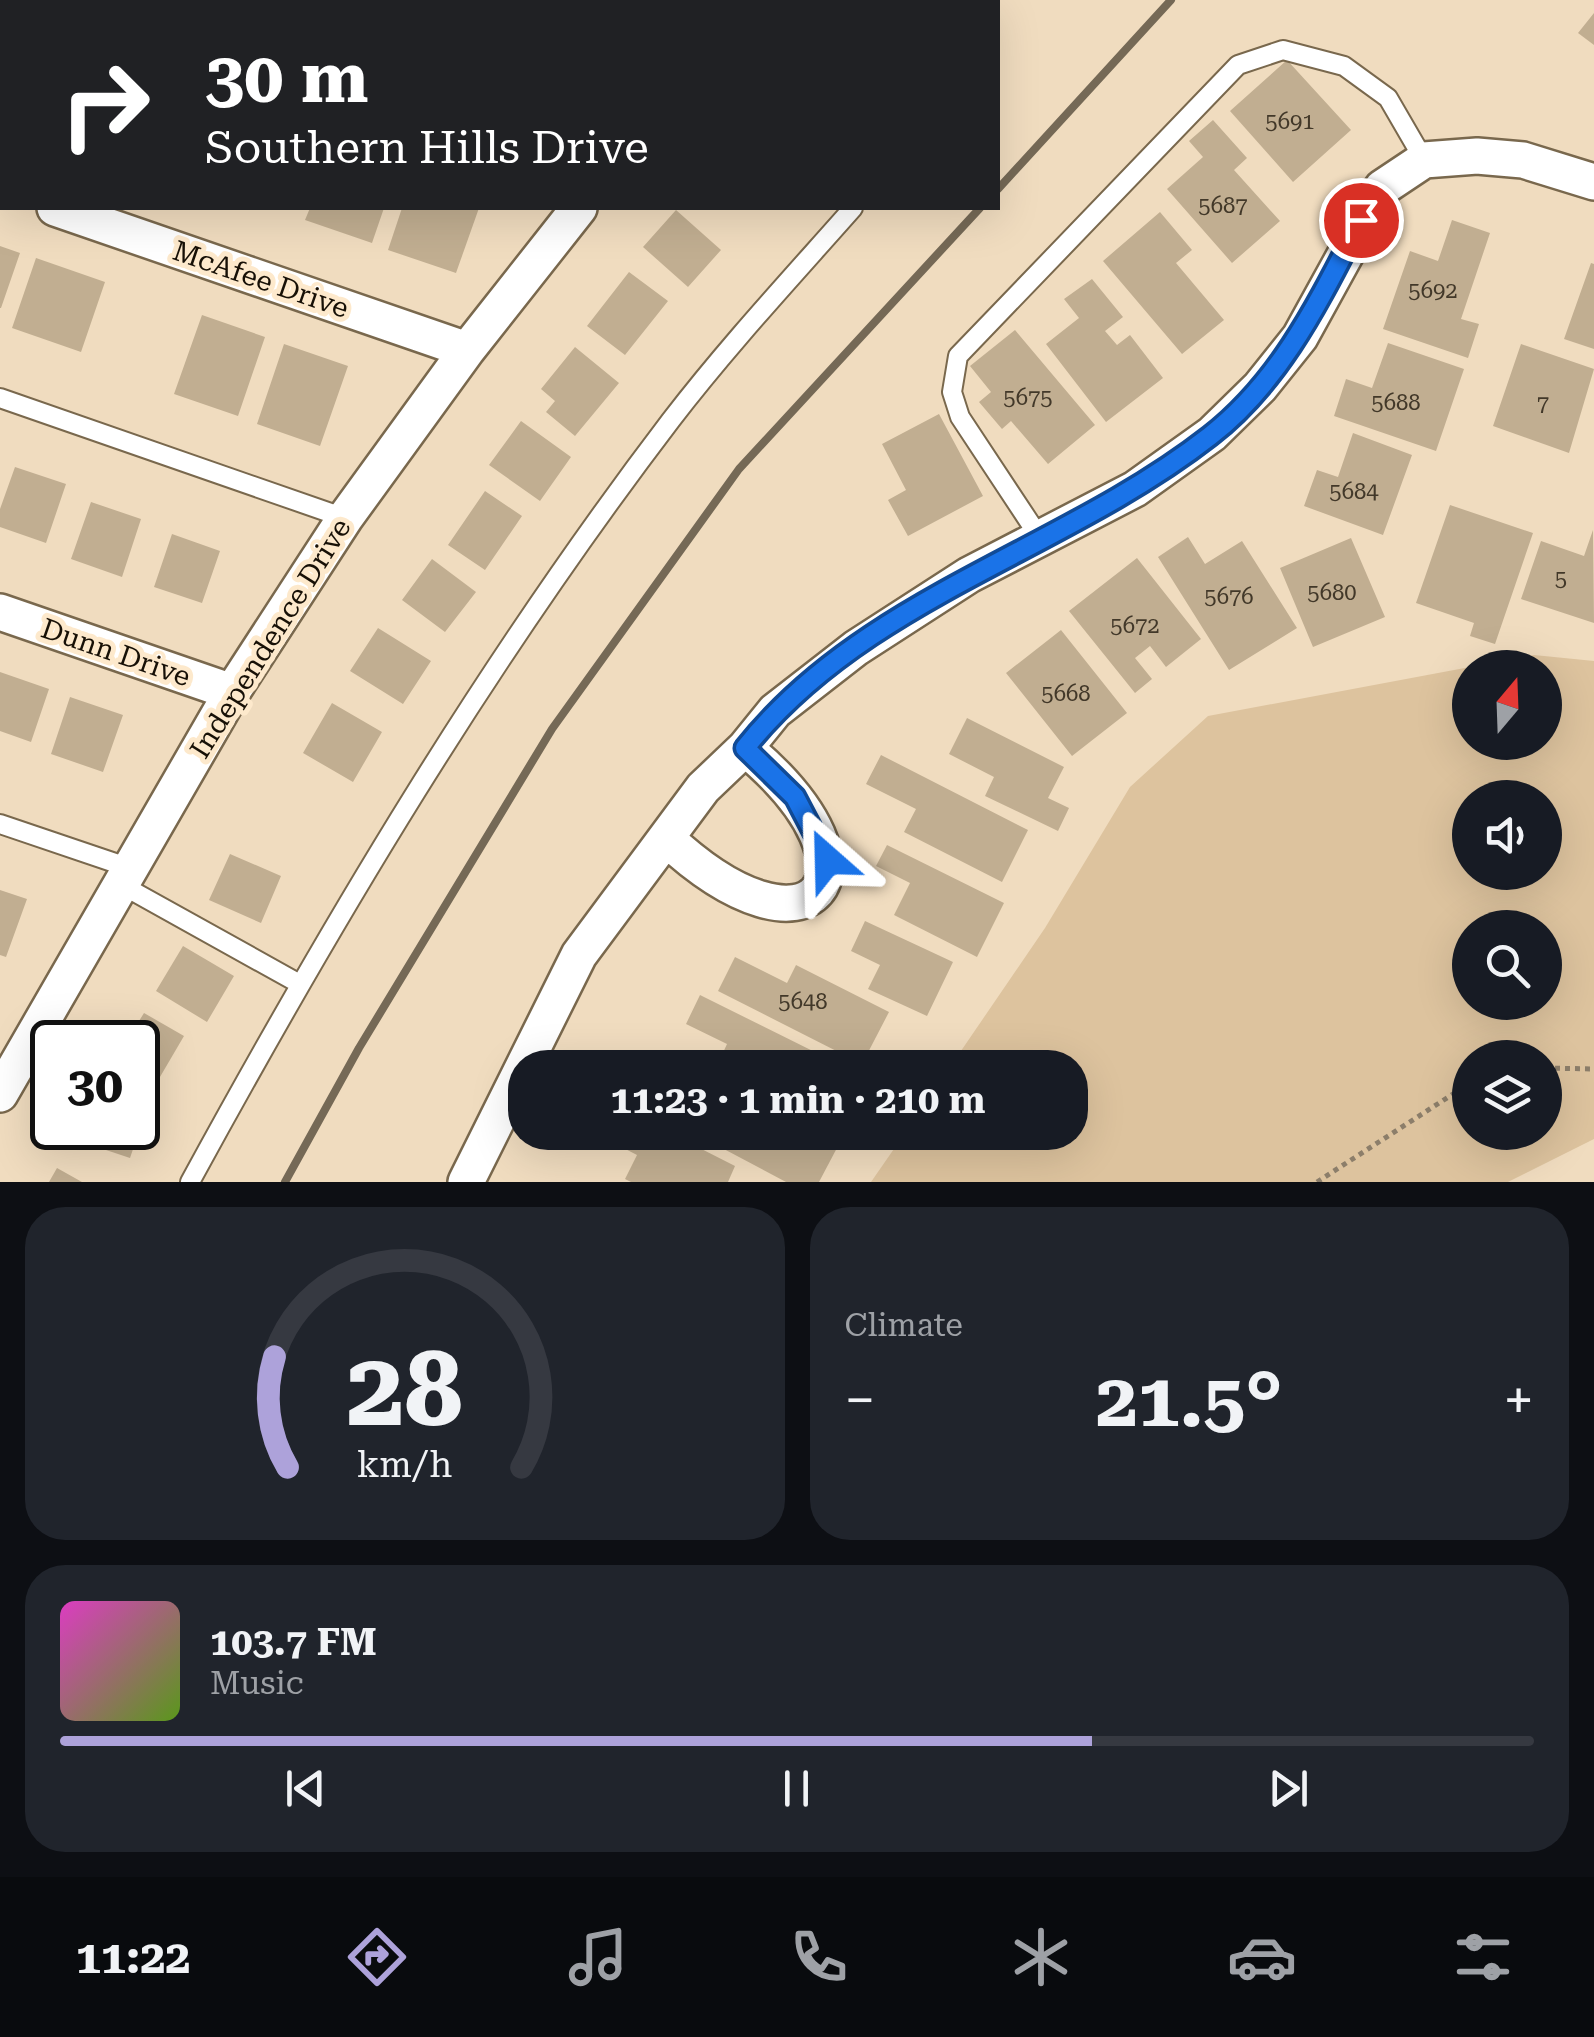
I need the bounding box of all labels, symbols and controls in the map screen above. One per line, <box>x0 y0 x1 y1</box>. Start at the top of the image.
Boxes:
text: 30 m <box>205 37 369 119</box>
icon: right <box>40 40 170 170</box>
house number: 5691 <box>1265 109 1315 134</box>
text: Southern Hills Drive <box>205 121 649 174</box>
pin <box>1319 178 1404 263</box>
house number: 5687 <box>1198 193 1248 218</box>
icon: arrive <box>1334 193 1389 248</box>
street label: McAfee Drive <box>169 234 353 325</box>
house number: 5692 <box>1408 278 1458 303</box>
house number: 5675 <box>1003 385 1053 410</box>
house number: 5688 <box>1371 390 1421 415</box>
house number: 7 <box>1537 391 1549 416</box>
house number: 5684 <box>1329 479 1379 504</box>
street label: Independence Drive <box>183 512 358 764</box>
house number: 5 <box>1555 566 1567 591</box>
house number: 5680 <box>1307 580 1357 605</box>
house number: 5676 <box>1204 584 1254 609</box>
street label: Dunn Drive <box>37 612 195 693</box>
house number: 5672 <box>1110 613 1160 638</box>
north arrow <box>1452 650 1562 760</box>
map controls <box>1452 650 1562 1150</box>
house number: 5668 <box>1041 681 1091 706</box>
button: sound <box>1452 780 1562 890</box>
position arrow <box>776 808 880 912</box>
button: search <box>1452 910 1562 1020</box>
house number: 5648 <box>778 989 828 1014</box>
speed limit sign: 30 <box>30 1020 160 1150</box>
button: layers <box>1452 1040 1562 1150</box>
text: 11:23 · 1 min · 210 m <box>611 1078 985 1122</box>
text: Climate <box>845 1306 963 1344</box>
text: 28 <box>347 1329 463 1450</box>
text: 21.5° <box>1096 1356 1283 1444</box>
text: − <box>845 1368 875 1432</box>
text: + <box>1503 1368 1534 1432</box>
text: km/h <box>357 1444 453 1486</box>
text: 103.7 FM <box>210 1620 377 1664</box>
text: Music <box>210 1664 304 1702</box>
icon: previous <box>278 1761 333 1816</box>
icon: pause <box>769 1761 824 1816</box>
icon: next <box>1261 1761 1316 1816</box>
icon: directions <box>342 1922 412 1992</box>
icon: music <box>563 1922 633 1992</box>
icon: phone <box>784 1922 854 1992</box>
icon: climate <box>1006 1922 1076 1992</box>
icon: car <box>1227 1922 1297 1992</box>
icon: filters <box>1448 1922 1518 1992</box>
text: 11:22 <box>76 1931 191 1984</box>

